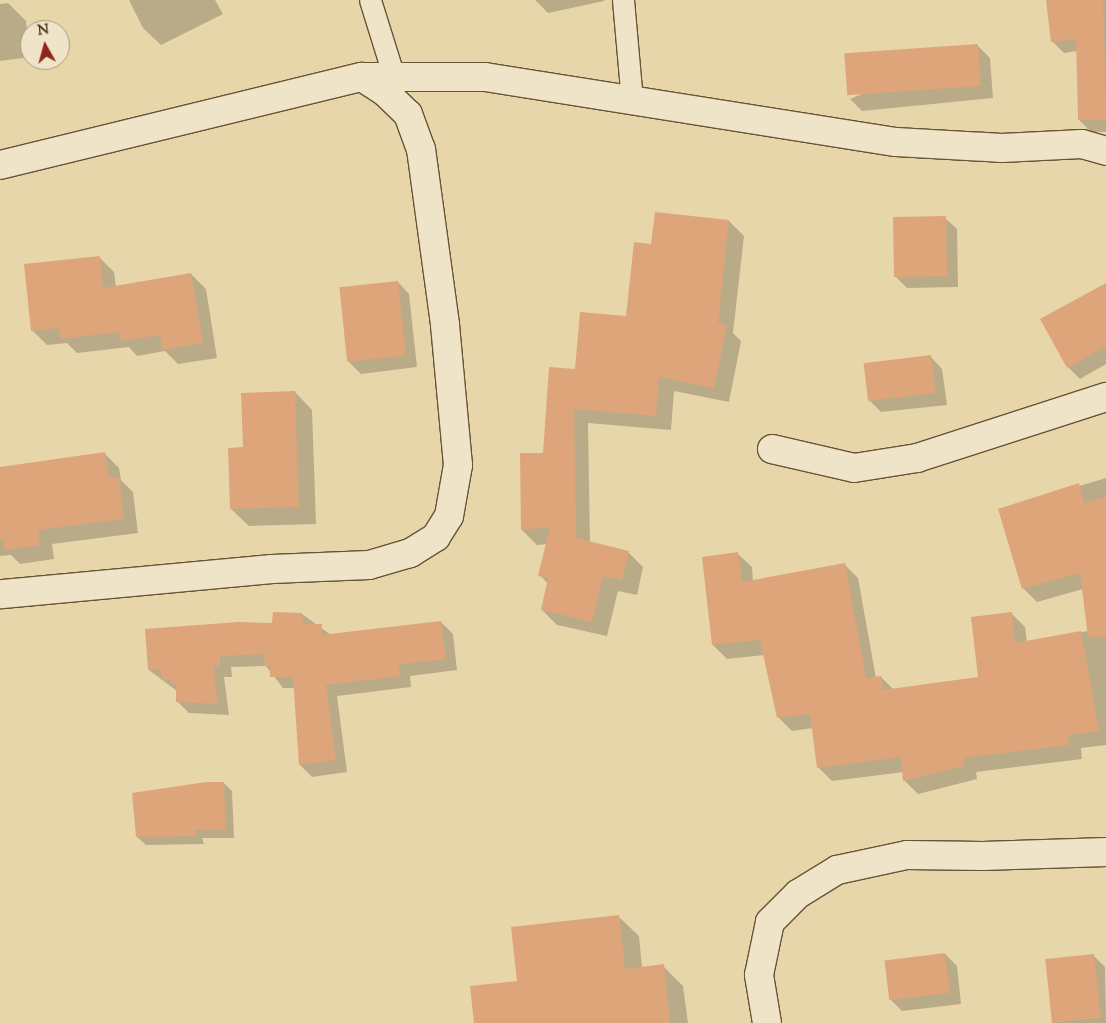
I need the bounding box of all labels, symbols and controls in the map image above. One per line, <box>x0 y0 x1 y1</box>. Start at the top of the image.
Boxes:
north arrow <box>20 20 70 70</box>
text: N <box>37 20 50 42</box>

